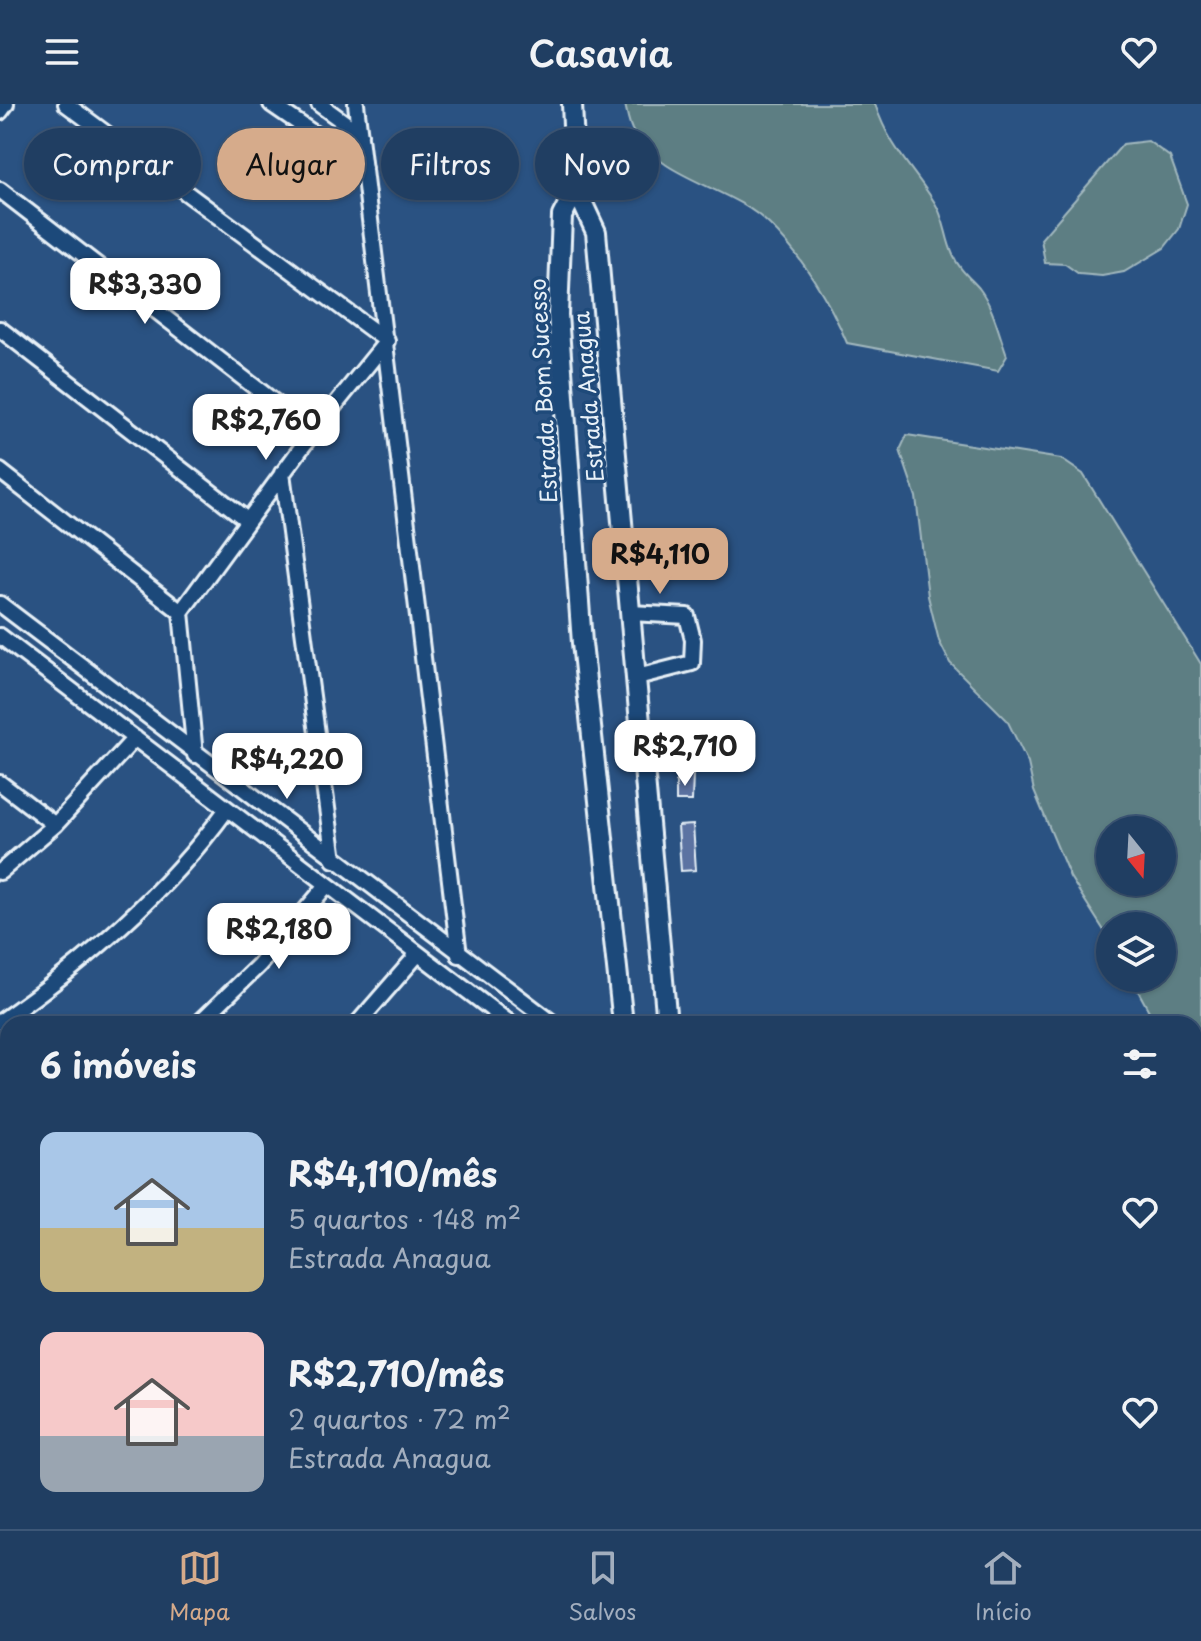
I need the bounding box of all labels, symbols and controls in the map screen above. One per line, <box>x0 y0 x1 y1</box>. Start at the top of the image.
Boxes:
text: Casavia <box>529 25 672 79</box>
icon: menu <box>40 30 84 74</box>
icon: heart <box>1117 30 1161 74</box>
chip: Comprar <box>24 128 201 200</box>
chip: Alugar <box>217 128 365 200</box>
chip: Filtros <box>381 128 519 200</box>
chip: Novo <box>535 128 659 200</box>
pin: R$3,330 <box>71 258 219 326</box>
text: R$3,330 <box>88 264 202 303</box>
street label: Estrada Bom Sucesso <box>520 278 564 504</box>
street label: Estrada Anagua <box>563 310 611 484</box>
pin: R$2,760 <box>192 394 340 462</box>
text: R$2,760 <box>211 400 321 439</box>
pin: R$4,110 <box>586 528 734 596</box>
text: R$4,110 <box>610 534 710 573</box>
pin: R$2,710 <box>611 720 759 788</box>
text: R$2,710 <box>632 726 738 765</box>
pin: R$4,220 <box>213 733 361 801</box>
text: R$4,220 <box>230 739 344 778</box>
north arrow <box>1096 816 1176 896</box>
map controls <box>1096 816 1176 992</box>
pin: R$2,180 <box>205 903 353 971</box>
text: R$2,180 <box>225 909 333 948</box>
button: layers <box>1096 912 1176 992</box>
text: 6 imóveis <box>40 1038 197 1090</box>
icon: filters <box>1118 1042 1162 1086</box>
text: R$4,110/mês <box>288 1147 497 1199</box>
icon: home <box>104 1164 200 1260</box>
icon: heart <box>1118 1190 1162 1234</box>
text: 5 quartos · 148 m² <box>288 1199 521 1238</box>
text: Estrada Anagua <box>288 1238 491 1277</box>
text: R$2,710/mês <box>288 1347 504 1399</box>
icon: home <box>104 1364 200 1460</box>
icon: heart <box>1118 1390 1162 1434</box>
text: 2 quartos · 72 m² <box>288 1399 511 1438</box>
text: Estrada Anagua <box>288 1438 491 1477</box>
tab: Mapa <box>169 1546 230 1627</box>
tab: Salvos <box>569 1546 636 1627</box>
tab: Início <box>975 1546 1032 1627</box>

